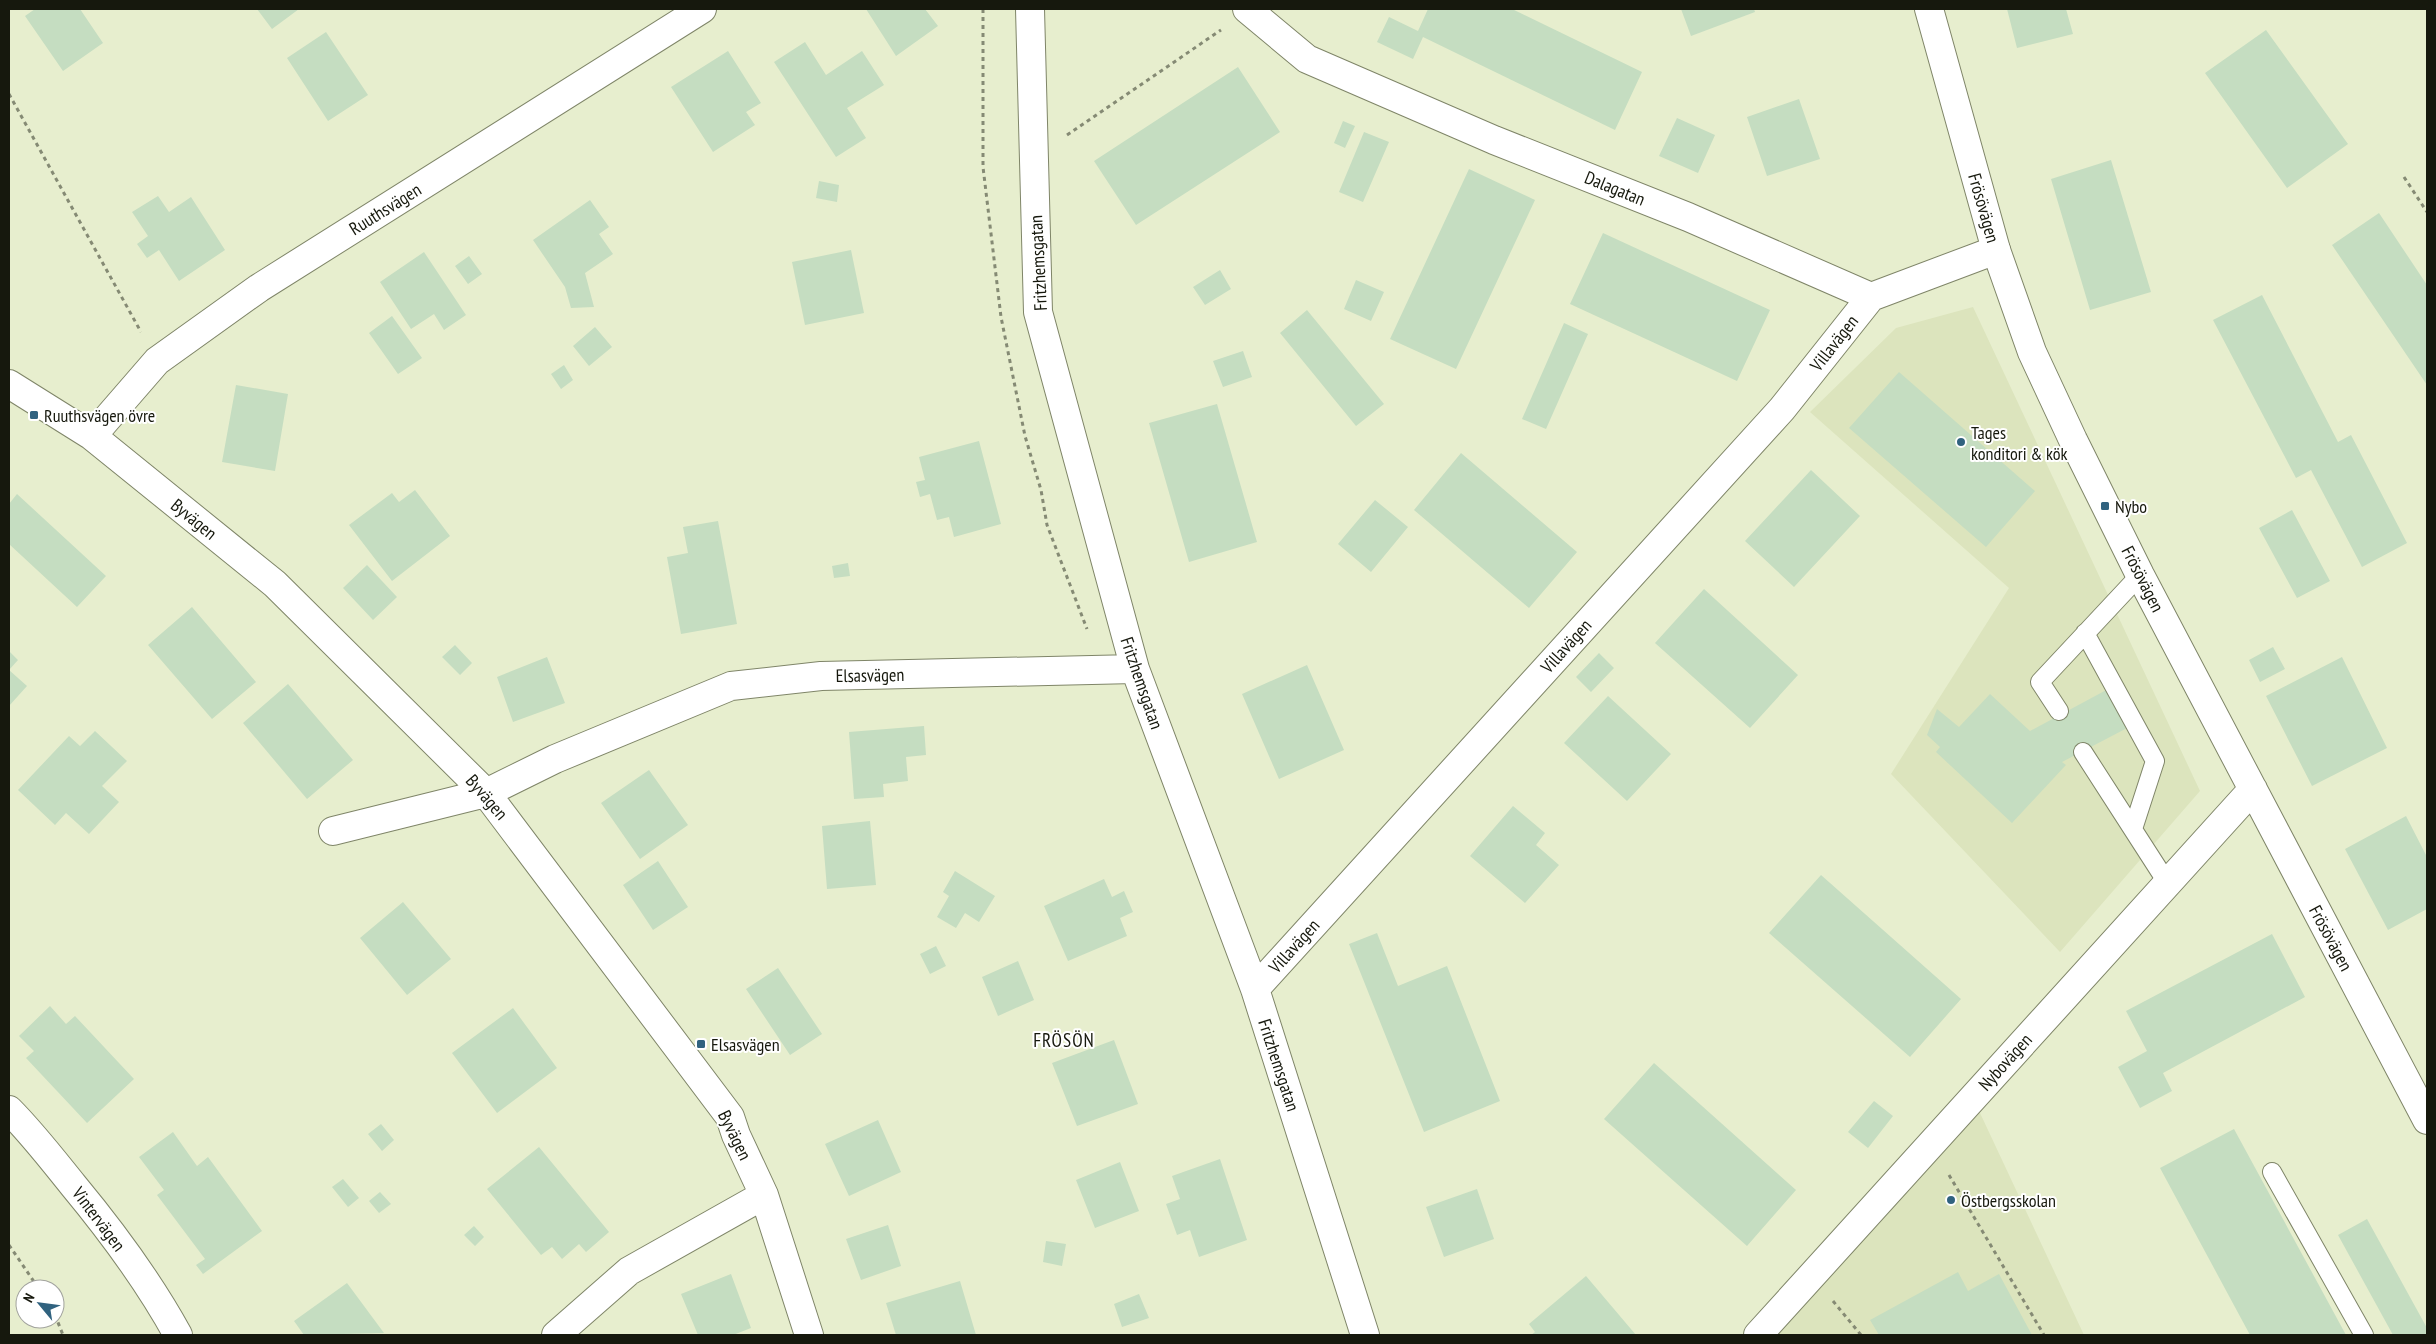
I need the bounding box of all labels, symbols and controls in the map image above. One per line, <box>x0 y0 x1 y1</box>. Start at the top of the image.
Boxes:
street label: Dalagatan <box>1581 166 1649 210</box>
street label: Frösövägen <box>1963 171 2005 245</box>
street label: Ruuthsvägen <box>345 178 425 240</box>
street label: Fritzhemsgatan <box>1024 215 1052 311</box>
street label: Villavägen <box>1804 310 1863 377</box>
place label: Ruuthsvägen övre <box>44 404 155 427</box>
marker: Ruuthsvägen övre <box>28 409 40 421</box>
place label: Tages konditori & kök <box>1971 421 2068 465</box>
marker: Tages konditori & kök <box>1955 436 1967 448</box>
street label: Byvägen <box>166 493 222 545</box>
place label: Nybo <box>2115 495 2147 518</box>
marker: Nybo <box>2099 500 2111 512</box>
street label: Frösövägen <box>2117 542 2169 616</box>
street label: Villavägen <box>1535 614 1596 679</box>
street label: Fritzhemsgatan <box>1116 634 1168 732</box>
street label: Elsasvägen <box>836 663 904 687</box>
street label: Byvägen <box>461 770 513 824</box>
street label: Frösövägen <box>2304 901 2358 975</box>
street label: Villavägen <box>1263 914 1324 979</box>
street label: Fritzhemsgatan <box>1253 1016 1305 1114</box>
district label: FRÖSÖN <box>1033 1028 1095 1052</box>
street label: Nybovägen <box>1973 1029 2037 1095</box>
place label: Elsasvägen <box>711 1033 780 1056</box>
marker: Elsasvägen <box>695 1038 707 1050</box>
street label: Byvägen <box>713 1106 757 1164</box>
street label: Vintervägen <box>67 1181 131 1256</box>
place label: Östbergsskolan <box>1961 1189 2056 1212</box>
marker: Östbergsskolan <box>1945 1194 1957 1206</box>
north arrow <box>15 1279 65 1329</box>
text: N <box>19 1290 38 1305</box>

